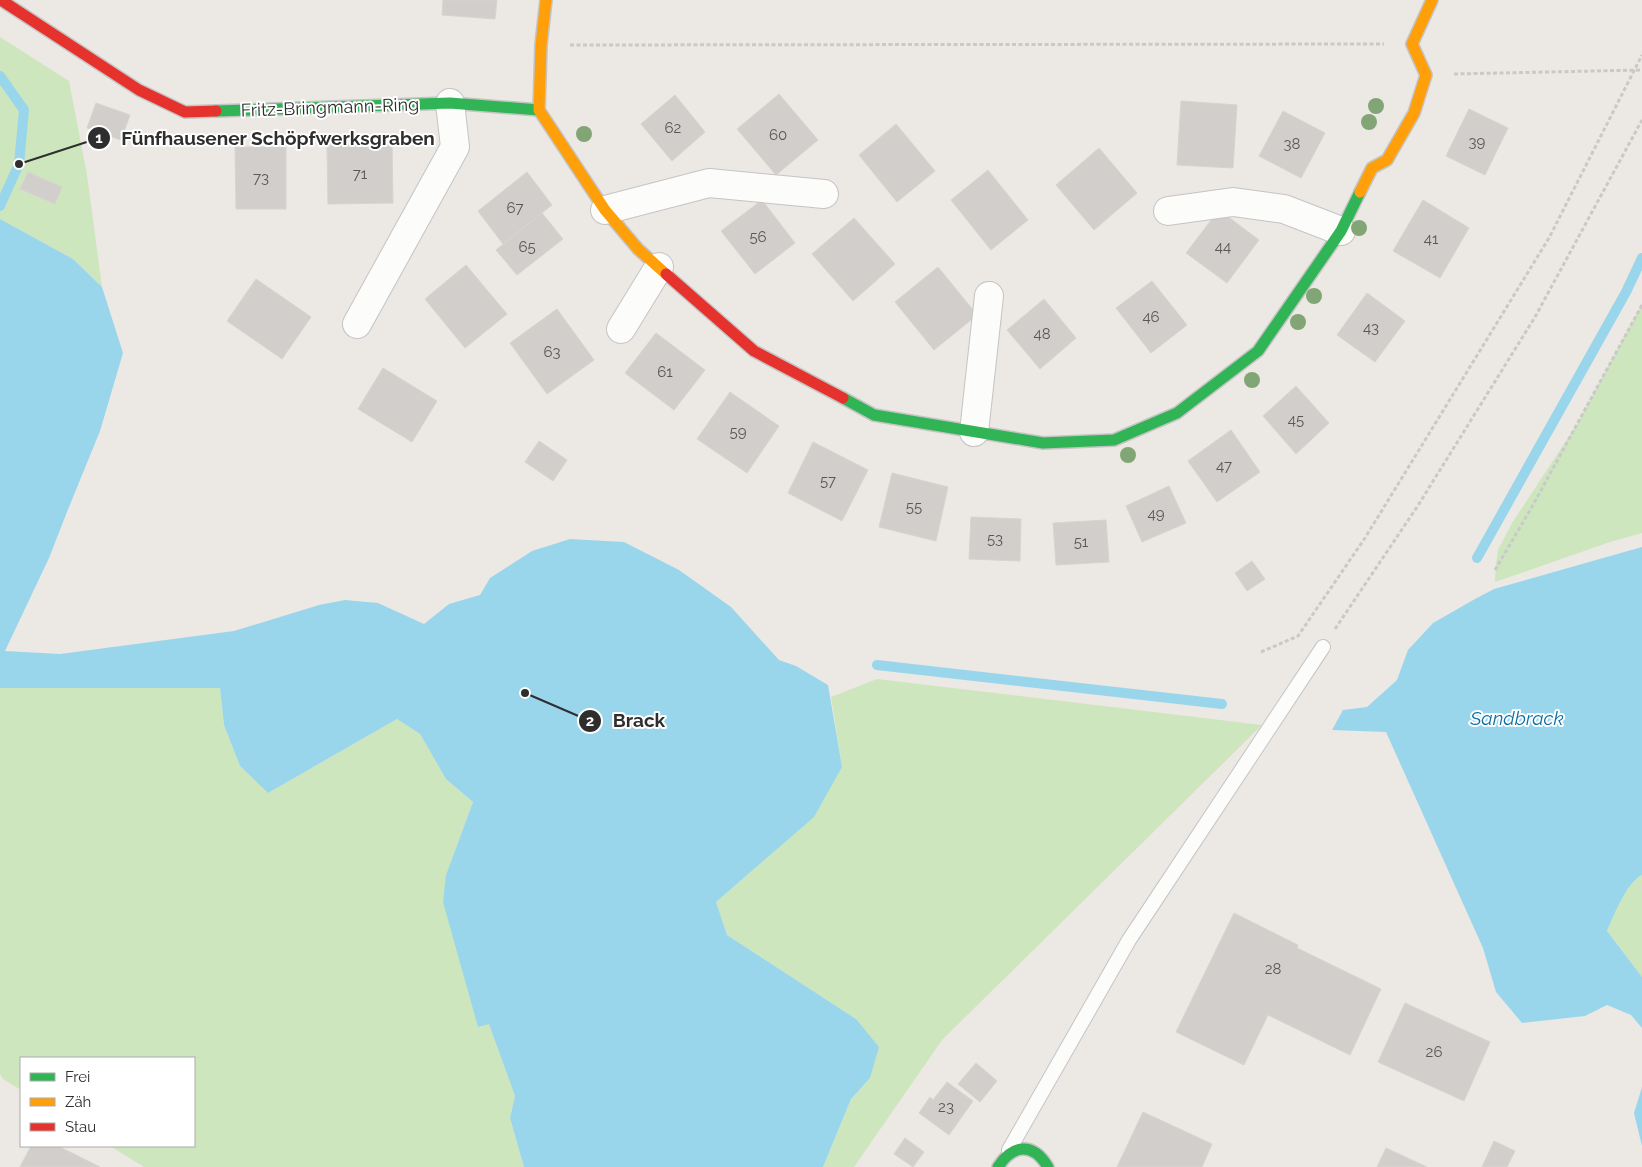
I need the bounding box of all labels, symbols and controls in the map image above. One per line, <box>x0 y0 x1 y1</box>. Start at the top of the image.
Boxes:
street label: Fritz-Bringmann-Ring <box>241 93 419 121</box>
house number: 62 <box>665 119 682 137</box>
callout: Fünfhausener Schöpfwerksgraben <box>86 121 445 155</box>
house number: 60 <box>769 126 787 144</box>
text: Fünfhausener Schöpfwerksgraben <box>121 127 435 149</box>
text: 1 <box>95 129 103 147</box>
house number: 39 <box>1469 133 1486 151</box>
house number: 38 <box>1284 135 1301 153</box>
house number: 71 <box>353 165 368 183</box>
house number: 73 <box>253 169 269 187</box>
house number: 67 <box>506 199 524 217</box>
house number: 56 <box>749 228 767 246</box>
house number: 41 <box>1424 230 1439 248</box>
house number: 65 <box>518 238 536 256</box>
house number: 44 <box>1215 238 1231 256</box>
house number: 46 <box>1142 308 1160 326</box>
house number: 43 <box>1363 319 1379 337</box>
house number: 48 <box>1033 325 1051 343</box>
house number: 63 <box>543 343 561 361</box>
house number: 61 <box>657 363 673 381</box>
house number: 45 <box>1288 411 1304 429</box>
house number: 59 <box>730 423 747 441</box>
house number: 47 <box>1216 457 1232 475</box>
house number: 57 <box>820 472 836 490</box>
house number: 55 <box>906 498 922 516</box>
house number: 49 <box>1148 505 1165 523</box>
house number: 53 <box>987 530 1003 548</box>
house number: 51 <box>1074 533 1089 551</box>
callout: Brack <box>578 704 675 738</box>
water label: Sandbrack <box>1469 707 1564 729</box>
text: Brack <box>613 709 666 731</box>
text: 2 <box>586 712 594 730</box>
house number: 28 <box>1265 960 1281 978</box>
house number: 26 <box>1426 1043 1442 1061</box>
legend <box>20 1057 195 1147</box>
text: Frei <box>65 1068 90 1086</box>
text: Zäh <box>65 1093 91 1111</box>
house number: 23 <box>938 1098 954 1116</box>
text: Stau <box>65 1118 96 1136</box>

